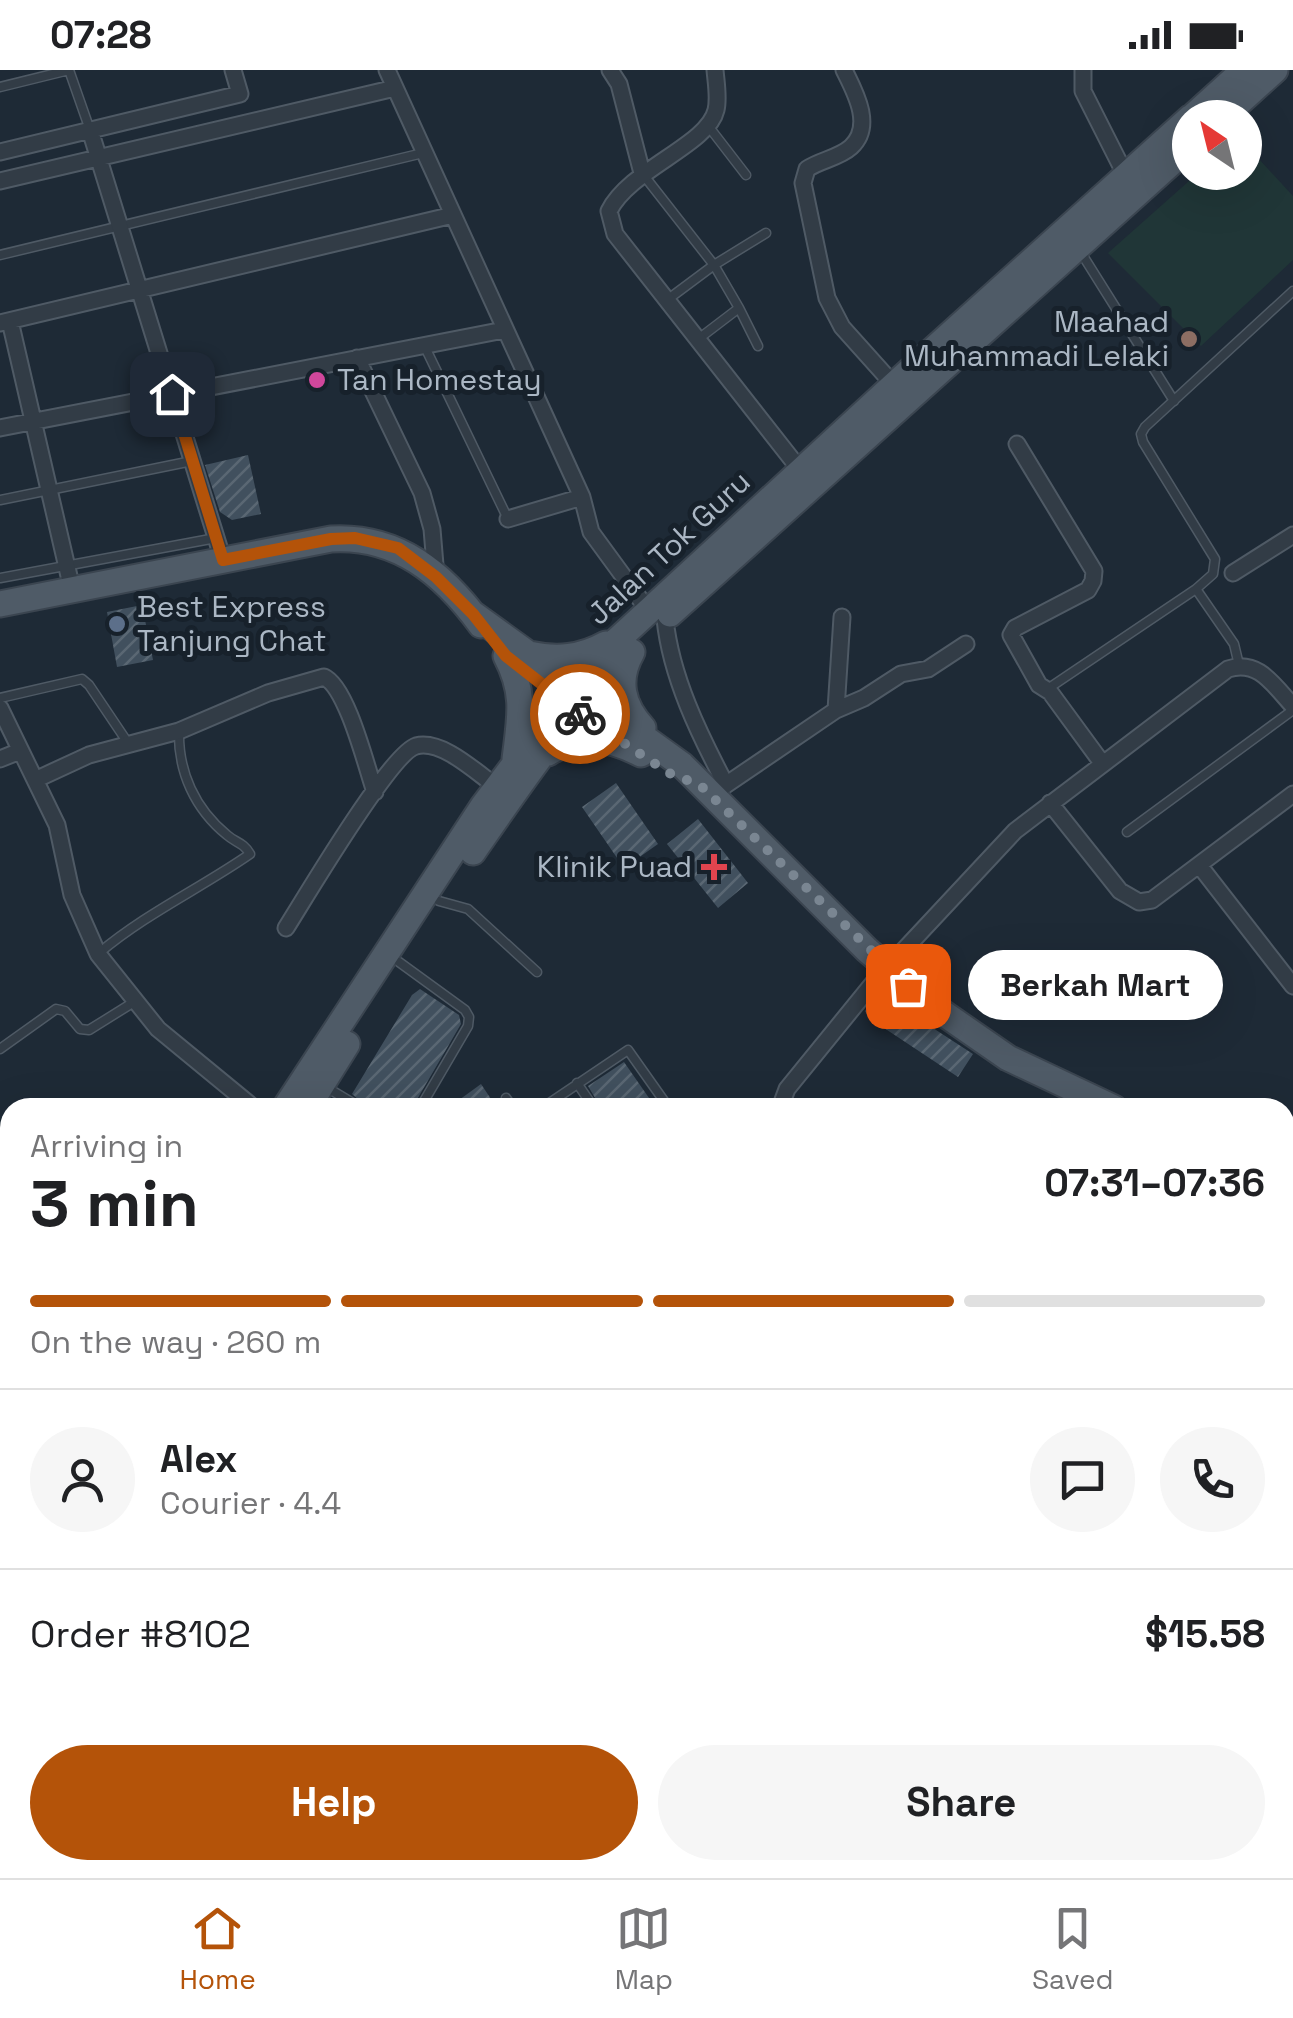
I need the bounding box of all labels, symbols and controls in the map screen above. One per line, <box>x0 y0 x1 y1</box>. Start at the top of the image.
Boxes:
text: 07:28 <box>50 11 152 59</box>
north arrow <box>1172 100 1262 190</box>
map controls <box>1172 100 1262 190</box>
place label: Maahad Muhammadi Lelaki <box>904 302 1169 375</box>
marker: Maahad Muhammadi Lelaki <box>1178 328 1200 350</box>
pin <box>130 352 215 437</box>
place label: Tan Homestay <box>337 360 542 399</box>
icon: home <box>145 367 200 422</box>
marker: Tan Homestay <box>306 369 328 391</box>
street label: Jalan Tok Guru <box>579 462 758 633</box>
place label: Best Express Tanjung Chat <box>137 587 327 660</box>
marker: Best Express Tanjung Chat <box>106 613 128 635</box>
courier <box>530 664 630 764</box>
icon: bike <box>553 687 608 742</box>
place label: Klinik Puad <box>537 847 692 886</box>
marker: Klinik Puad <box>701 854 727 880</box>
pin <box>866 944 951 1029</box>
callout: Berkah Mart <box>968 951 1223 1021</box>
icon: bag <box>881 959 936 1014</box>
text: Berkah Mart <box>1000 965 1191 1005</box>
text: Arriving in <box>30 1126 183 1166</box>
text: 07:31–07:36 <box>1044 1159 1265 1207</box>
text: 3 min <box>30 1162 199 1245</box>
text: On the way · 260 m <box>30 1322 321 1362</box>
button: person <box>30 1427 135 1532</box>
button: chat <box>1030 1427 1135 1532</box>
button: phone <box>1160 1427 1265 1532</box>
text: Alex <box>160 1435 237 1483</box>
text: Courier · 4.4 <box>160 1483 341 1523</box>
text: Order #8102 <box>30 1610 251 1658</box>
text: $15.58 <box>1145 1610 1265 1658</box>
button: Help <box>30 1745 638 1860</box>
button: Share <box>658 1745 1265 1860</box>
tab: Home <box>179 1901 256 1997</box>
tab: Map <box>615 1901 673 1997</box>
tab: Saved <box>1032 1901 1114 1997</box>

